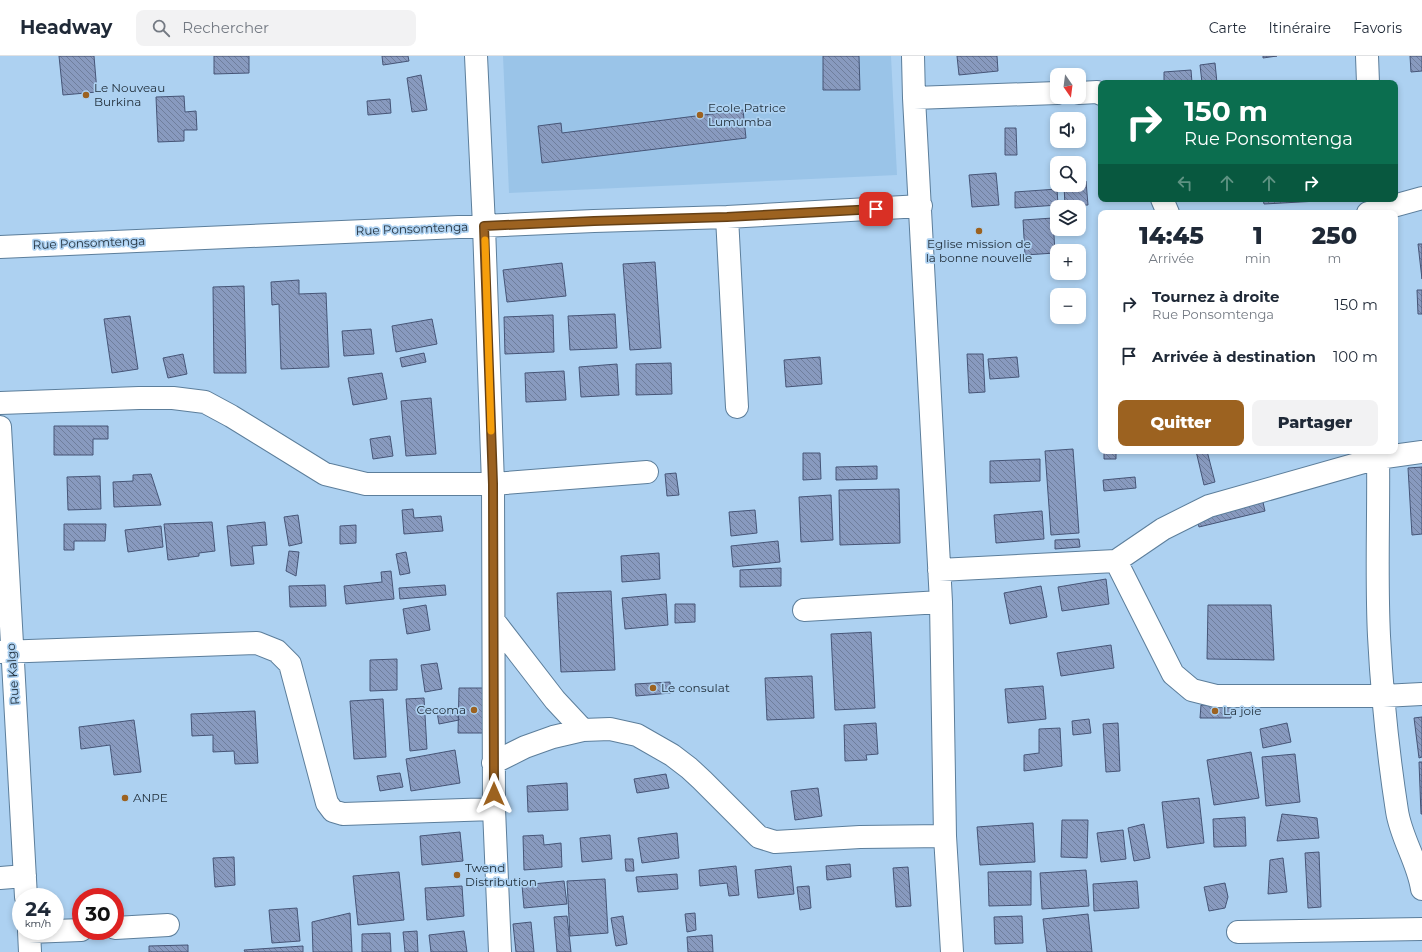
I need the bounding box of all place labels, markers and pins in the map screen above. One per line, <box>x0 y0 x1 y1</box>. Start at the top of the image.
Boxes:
place label: Le Nouveau Burkina <box>94 80 165 109</box>
marker: Le Nouveau Burkina <box>81 90 91 100</box>
place label: Ecole Patrice Lumumba <box>708 100 786 129</box>
marker: Ecole Patrice Lumumba <box>695 110 705 120</box>
pin <box>859 192 893 226</box>
marker: Eglise mission de la bonne nouvelle <box>974 226 984 236</box>
place label: Eglise mission de la bonne nouvelle <box>926 236 1032 265</box>
place label: Le consulat <box>661 680 730 695</box>
marker: Le consulat <box>648 683 658 693</box>
place label: Cecoma <box>417 702 466 717</box>
place label: La joie <box>1223 703 1262 718</box>
marker: Cecoma <box>469 705 479 715</box>
marker: La joie <box>1210 706 1220 716</box>
place label: ANPE <box>133 790 168 805</box>
marker: ANPE <box>120 793 130 803</box>
place label: Twend Distribution <box>465 860 537 889</box>
marker: Twend Distribution <box>452 870 462 880</box>

